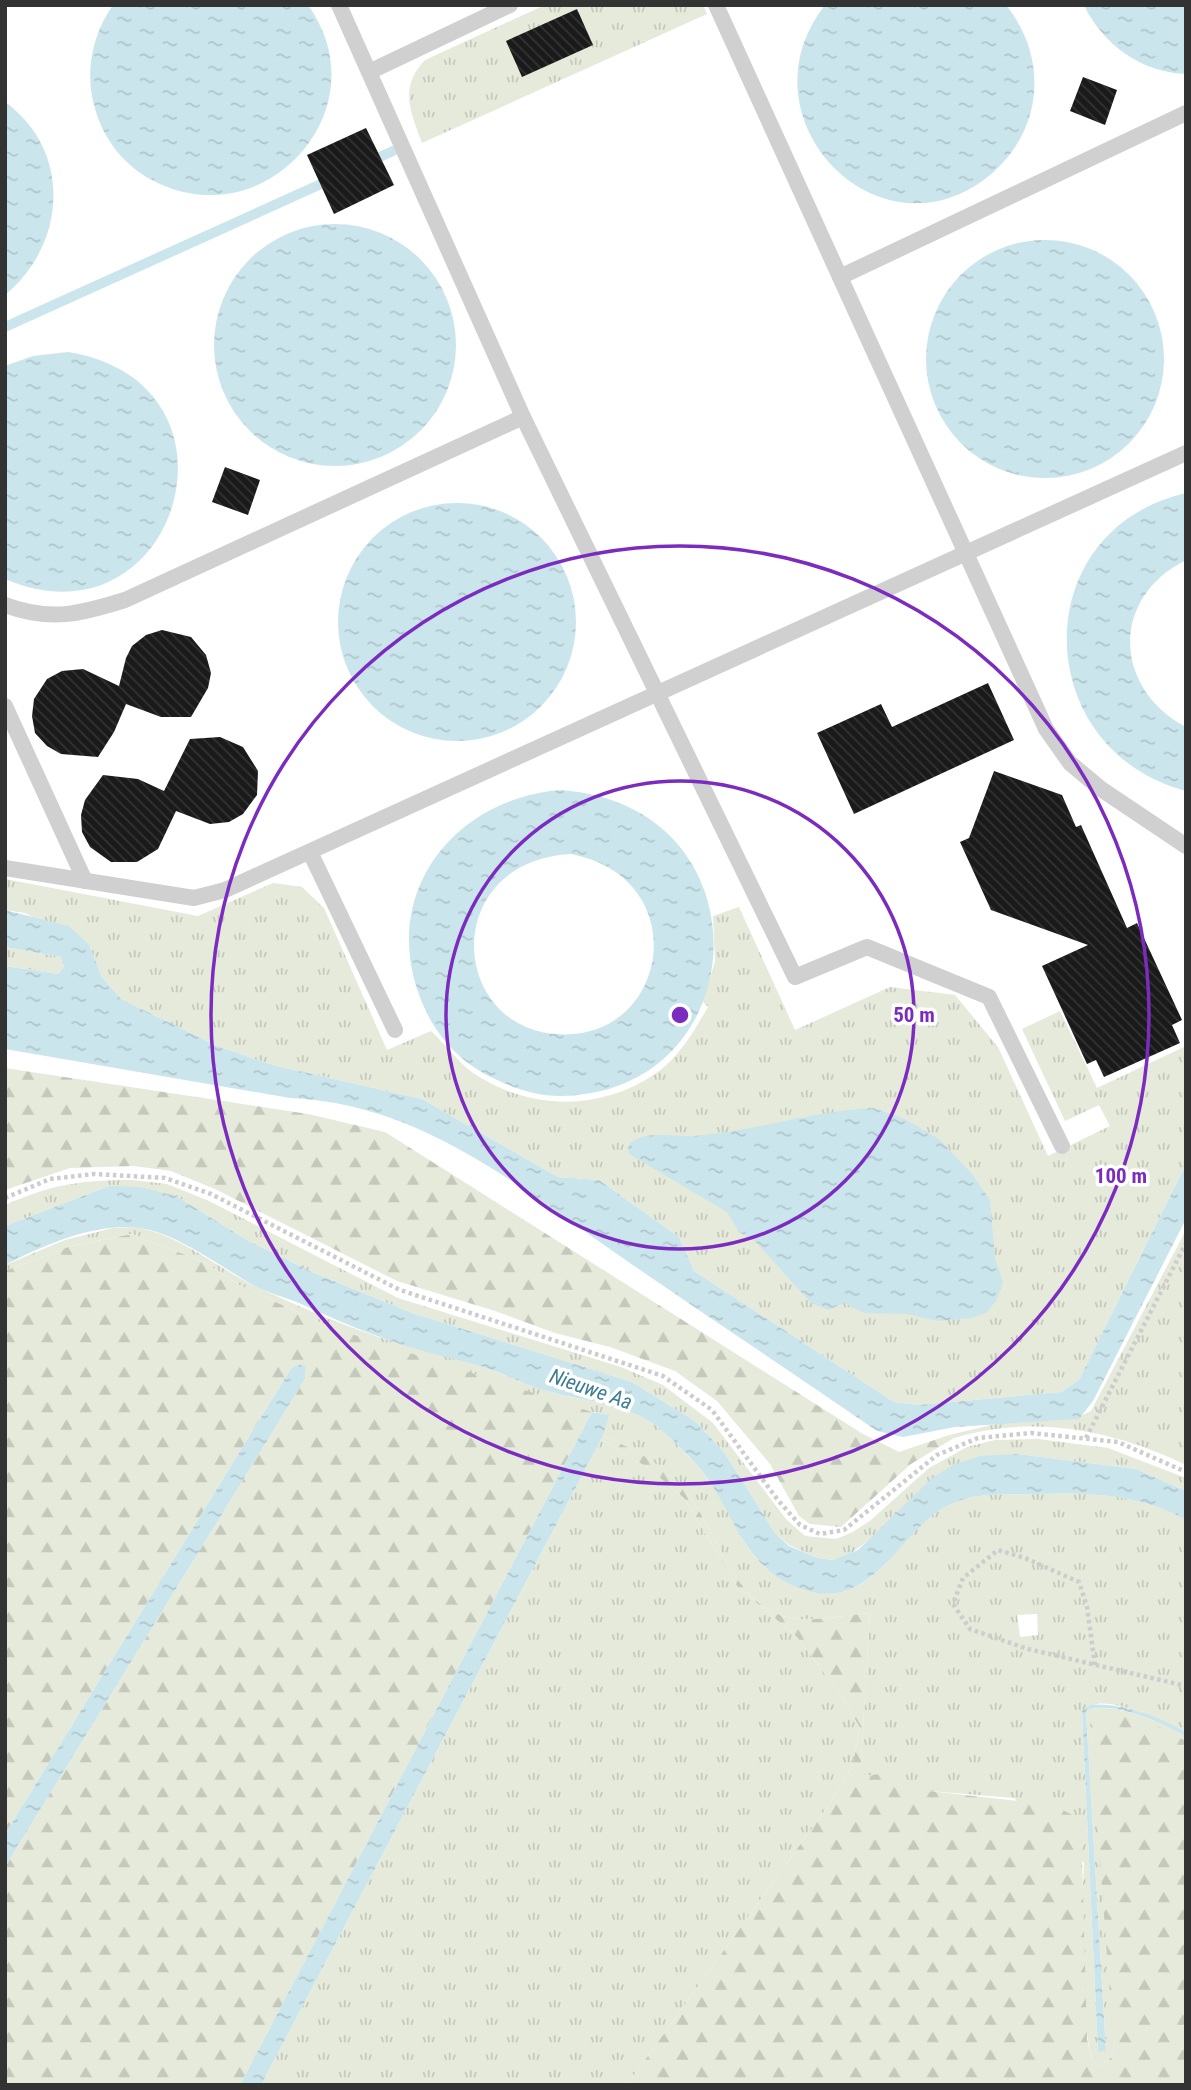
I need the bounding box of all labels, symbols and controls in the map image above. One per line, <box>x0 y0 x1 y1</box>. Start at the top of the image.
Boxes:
centre of rings <box>668 1003 692 1027</box>
text: 50 m <box>893 1003 935 1027</box>
text: 100 m <box>1095 1164 1147 1188</box>
water label: Nieuwe Aa <box>547 1364 635 1414</box>

